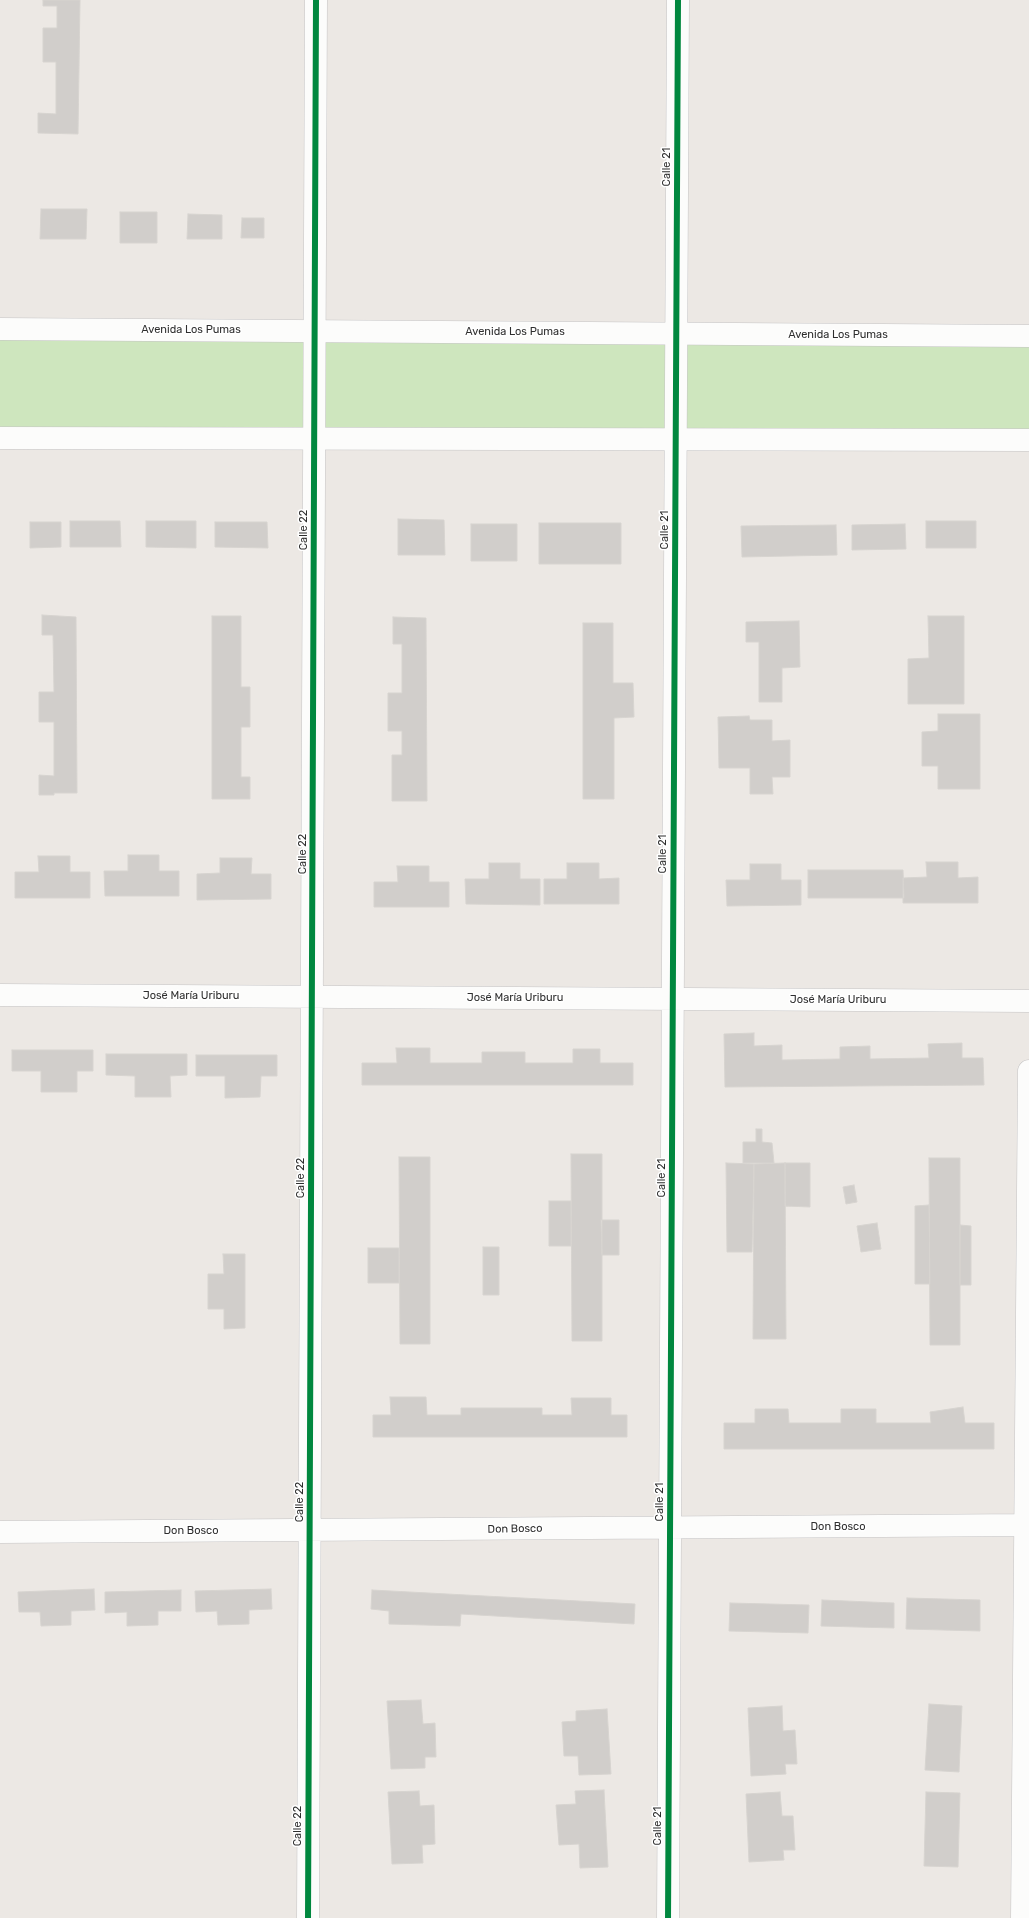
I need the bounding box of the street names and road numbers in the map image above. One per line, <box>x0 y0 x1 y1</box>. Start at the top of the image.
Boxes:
street label: Calle 21 <box>660 148 674 186</box>
street label: Avenida Los Pumas <box>141 323 241 337</box>
street label: Avenida Los Pumas <box>465 325 565 339</box>
street label: Avenida Los Pumas <box>788 328 888 342</box>
street label: Calle 22 <box>297 510 311 550</box>
street label: Calle 21 <box>658 511 672 549</box>
street label: Calle 22 <box>296 834 310 874</box>
street label: Calle 21 <box>656 835 670 873</box>
street label: José María Uriburu <box>143 989 239 1003</box>
street label: José María Uriburu <box>467 991 563 1005</box>
street label: José María Uriburu <box>790 993 886 1007</box>
street label: Calle 22 <box>294 1158 308 1198</box>
street label: Calle 21 <box>655 1159 669 1197</box>
street label: Calle 22 <box>293 1482 307 1522</box>
street label: Calle 21 <box>653 1483 667 1521</box>
street label: Don Bosco <box>811 1520 865 1534</box>
street label: Don Bosco <box>487 1522 543 1536</box>
street label: Don Bosco <box>164 1524 218 1538</box>
street label: Calle 22 <box>291 1806 305 1846</box>
street label: Calle 21 <box>651 1807 665 1845</box>

